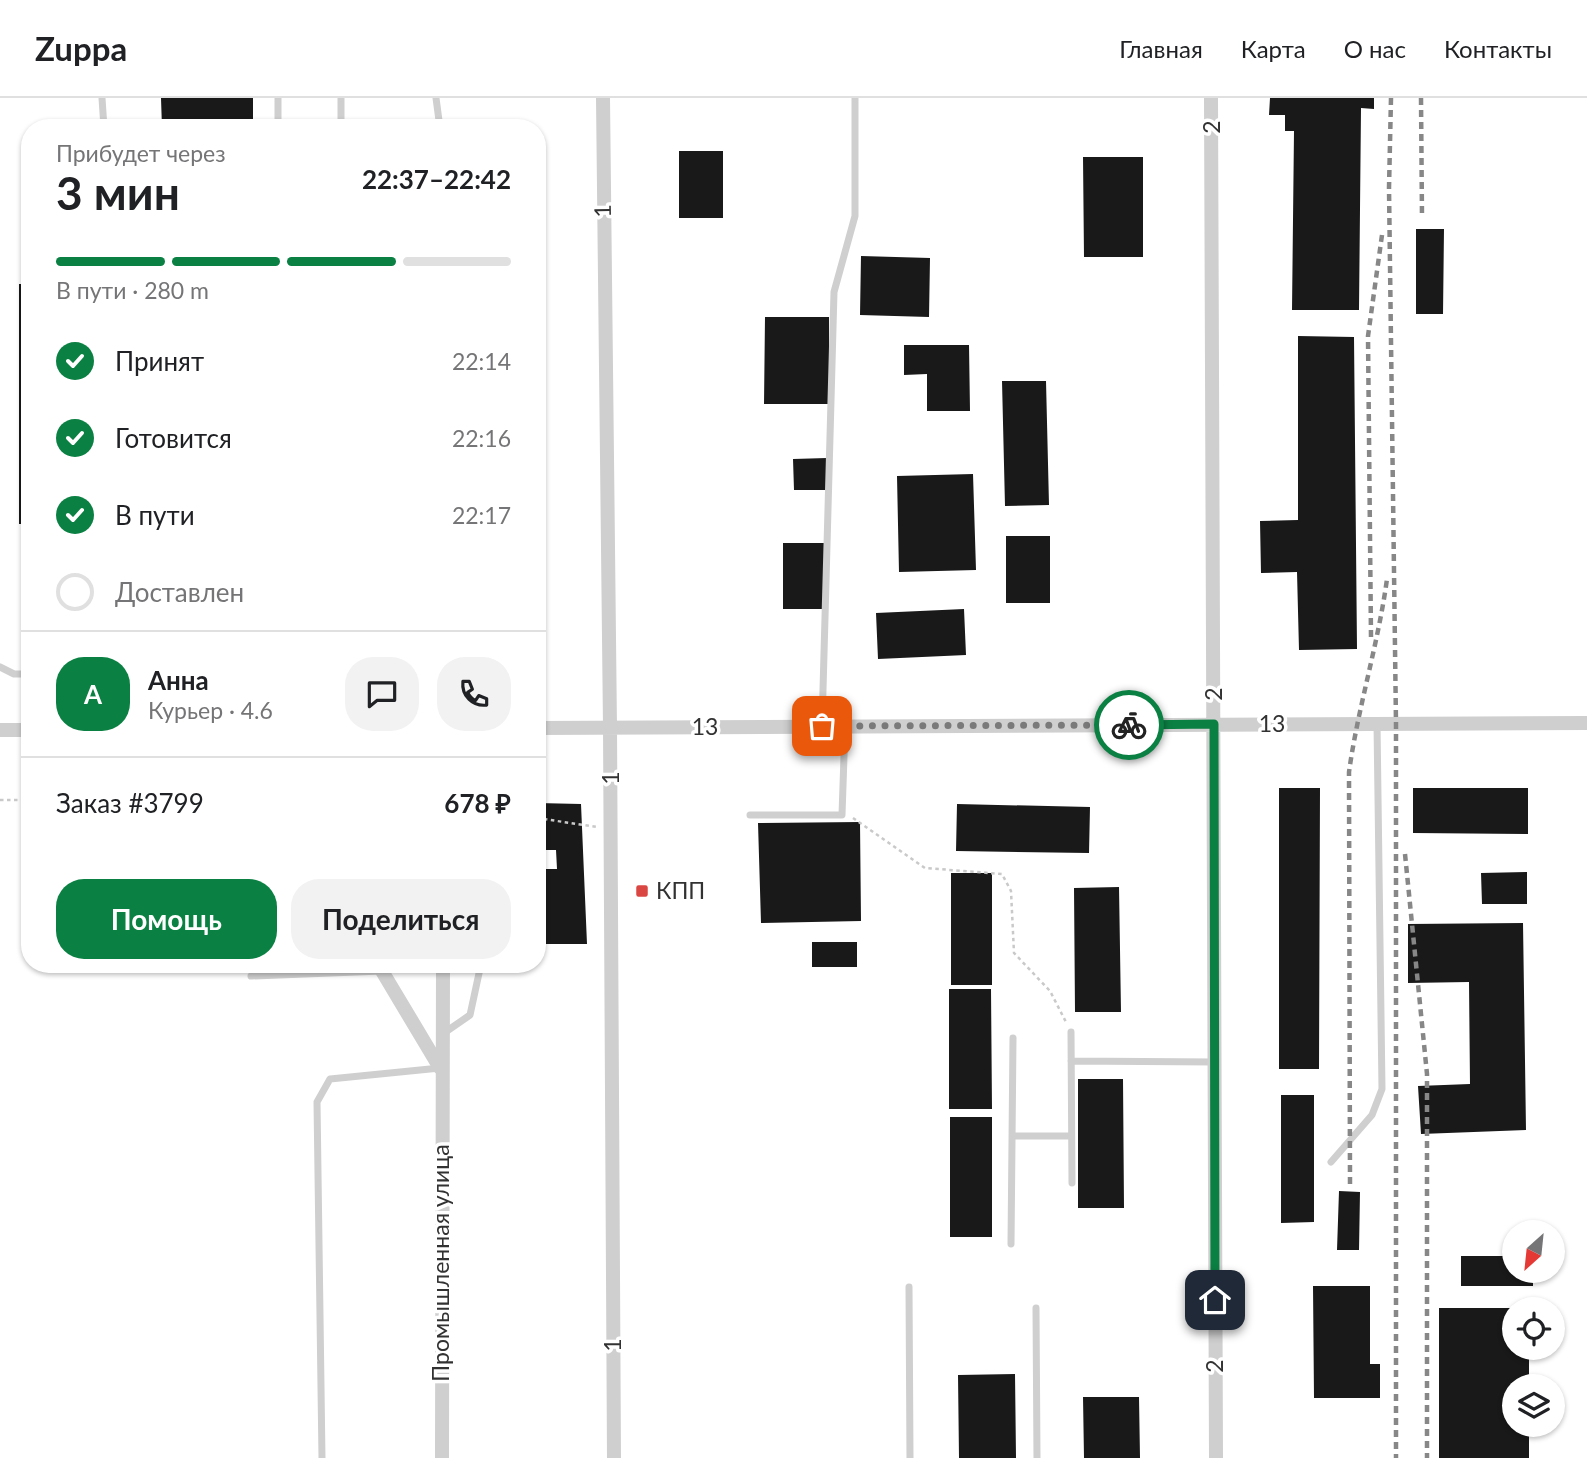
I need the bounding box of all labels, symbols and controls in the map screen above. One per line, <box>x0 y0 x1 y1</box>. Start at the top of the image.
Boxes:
text: Zuppa <box>35 28 127 68</box>
text: Главная <box>1119 34 1203 63</box>
text: Карта <box>1241 34 1306 63</box>
text: О нас <box>1344 34 1406 63</box>
text: Контакты <box>1444 34 1552 63</box>
street label: 2 <box>1197 120 1225 134</box>
text: Прибудет через <box>56 139 226 167</box>
text: 22:37–22:42 <box>362 163 511 195</box>
text: 3 мин <box>56 165 180 220</box>
street label: 1 <box>588 204 616 218</box>
text: В пути · 280 m <box>56 276 209 304</box>
icon: check <box>56 342 94 380</box>
text: Принят <box>115 345 204 377</box>
text: 22:14 <box>452 347 511 375</box>
icon: check <box>56 419 94 457</box>
text: Готовится <box>115 422 232 454</box>
text: 22:16 <box>452 424 511 452</box>
icon: check <box>56 496 94 534</box>
text: В пути <box>115 499 195 531</box>
text: 22:17 <box>452 501 511 529</box>
text: Доставлен <box>115 576 244 608</box>
button: chat <box>345 657 419 731</box>
button: phone <box>437 657 511 731</box>
text: Анна <box>148 664 209 696</box>
text: А <box>84 678 102 710</box>
street label: 2 <box>1199 687 1227 701</box>
courier <box>1094 690 1164 760</box>
text: Курьер · 4.6 <box>148 696 273 724</box>
pin <box>792 696 852 756</box>
icon: bike <box>1110 706 1148 744</box>
icon: bag <box>803 707 841 745</box>
street label: 13 <box>1259 709 1285 737</box>
street label: 13 <box>692 712 718 740</box>
street label: 1 <box>596 771 624 785</box>
text: Заказ #3799 <box>56 787 204 819</box>
text: 678 ₽ <box>444 787 511 819</box>
place label: КПП <box>656 876 705 904</box>
button: Помощь <box>56 879 277 959</box>
button: Поделиться <box>291 879 511 959</box>
marker: КПП <box>634 883 650 899</box>
street label: Промышленная улица <box>426 1144 454 1382</box>
north arrow <box>1502 1220 1564 1283</box>
map controls <box>1502 1220 1565 1437</box>
pin <box>1185 1270 1245 1330</box>
icon: home <box>1196 1281 1234 1319</box>
button: locate <box>1502 1297 1565 1360</box>
street label: 1 <box>598 1338 626 1352</box>
street label: 2 <box>1200 1359 1228 1373</box>
button: layers <box>1502 1374 1565 1437</box>

